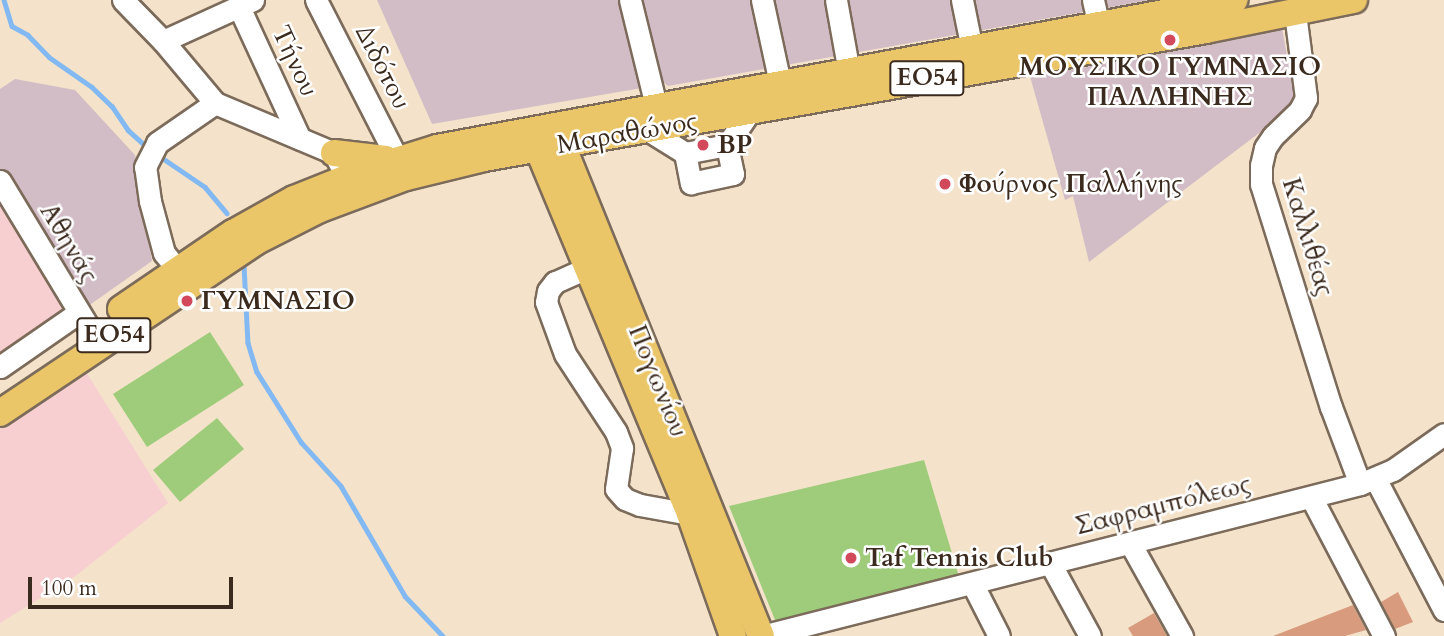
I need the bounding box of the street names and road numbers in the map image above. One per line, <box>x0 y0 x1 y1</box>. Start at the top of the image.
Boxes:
street label: Διδότου <box>349 20 417 114</box>
street label: Τήνου <box>265 21 325 101</box>
road number: ΕΟ54 <box>888 57 965 98</box>
street label: Μαραθώνος <box>554 105 700 161</box>
street label: Καλλιθέας <box>1275 174 1341 300</box>
street label: Αθηνάς <box>33 198 105 288</box>
road number: ΕΟ54 <box>76 314 152 356</box>
street label: Πογωνίου <box>621 320 695 442</box>
street label: Σαφραμπόλεως <box>1072 468 1254 542</box>

